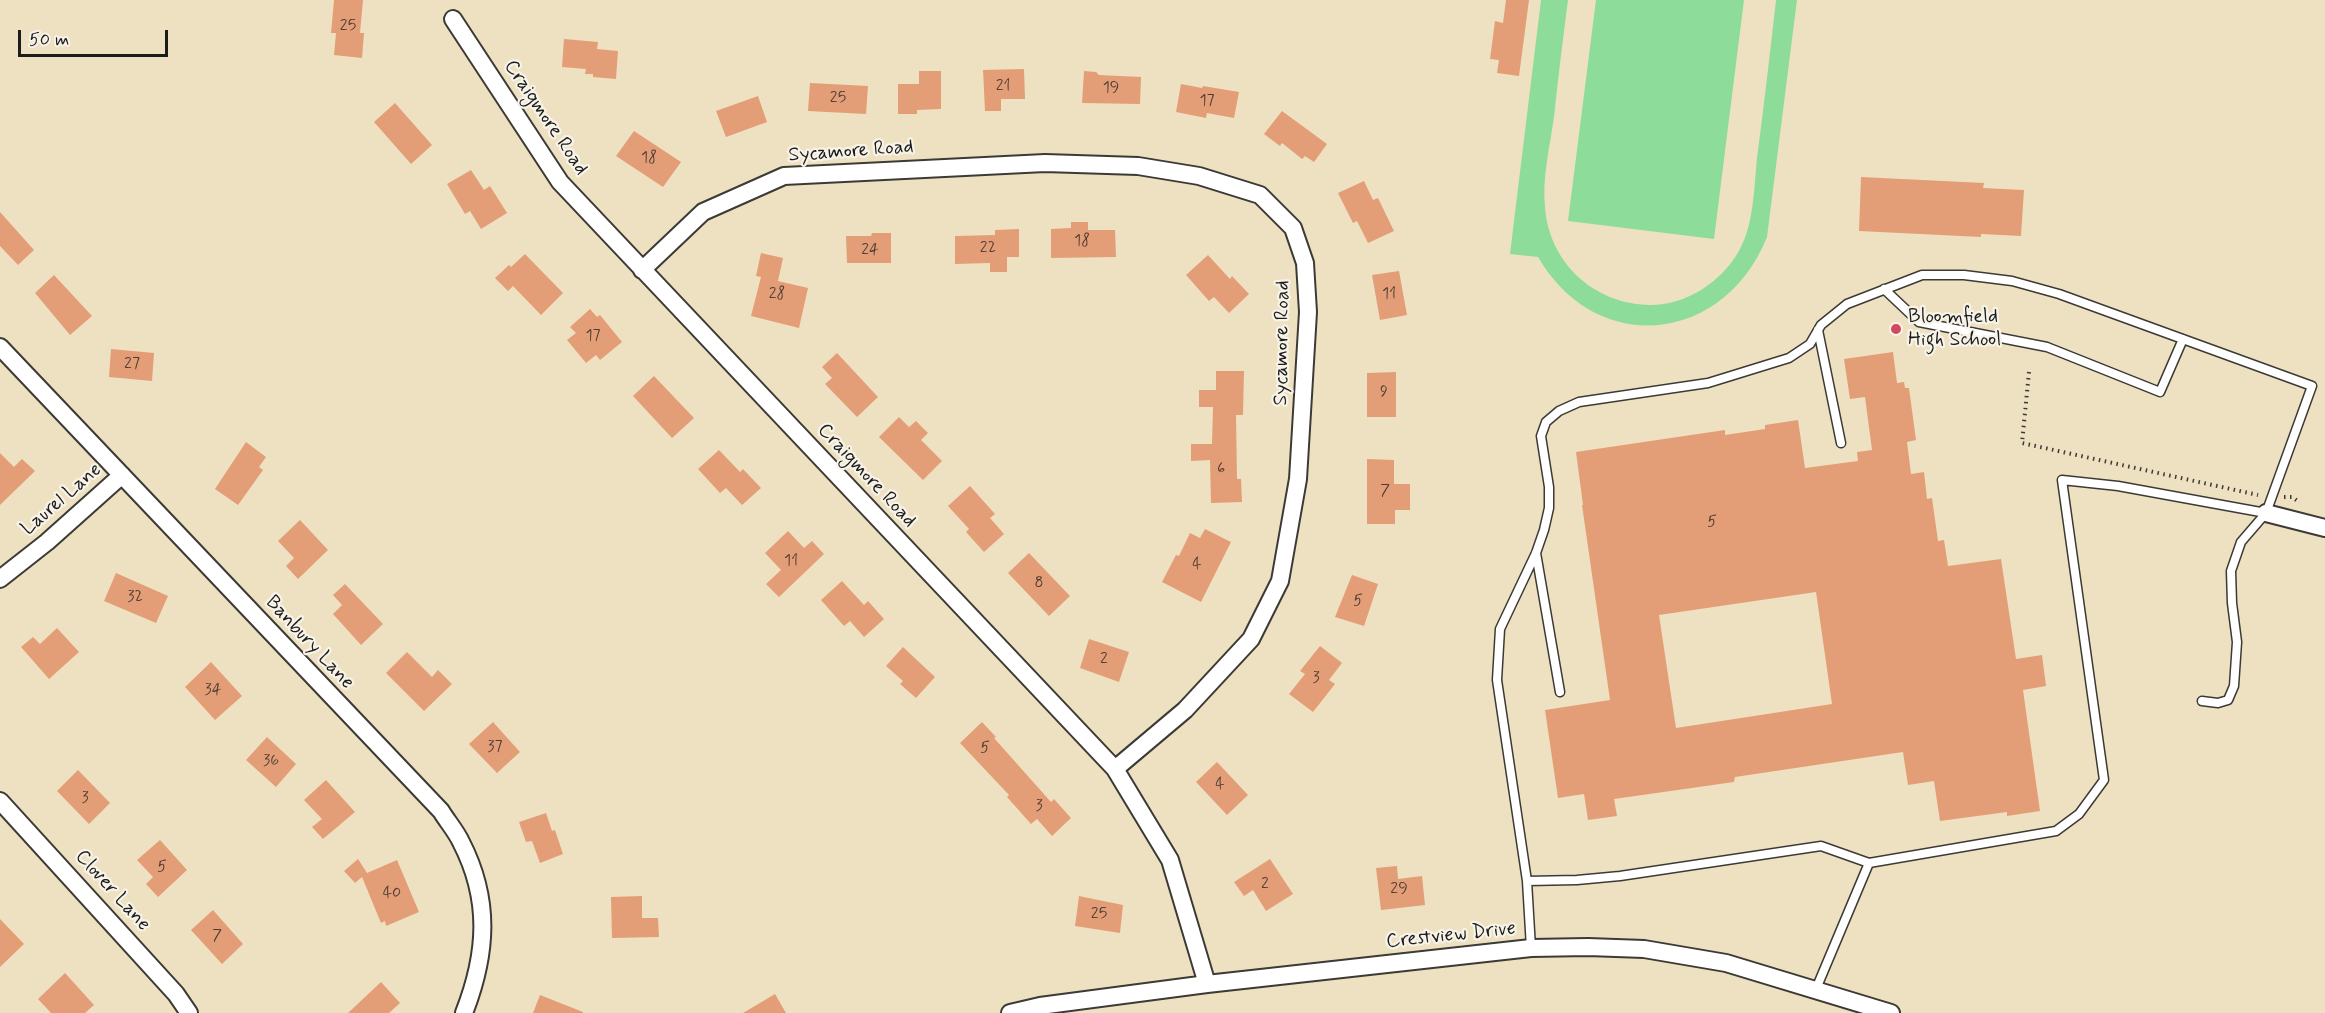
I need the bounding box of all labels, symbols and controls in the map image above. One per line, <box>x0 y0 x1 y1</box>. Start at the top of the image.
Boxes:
house number: 25 <box>340 17 356 37</box>
scale bar <box>21 18 171 56</box>
text: 50 m <box>29 28 69 52</box>
street label: Craigmore Road <box>498 56 592 180</box>
house number: 21 <box>996 77 1010 97</box>
house number: 19 <box>1103 79 1119 99</box>
house number: 25 <box>830 89 846 109</box>
house number: 17 <box>1199 92 1215 112</box>
street label: Sycamore Road <box>788 136 914 168</box>
house number: 18 <box>641 149 657 169</box>
house number: 18 <box>1074 232 1090 252</box>
house number: 22 <box>980 239 996 259</box>
house number: 24 <box>861 241 879 261</box>
street label: Sycamore Road <box>1270 280 1296 406</box>
house number: 28 <box>769 285 785 305</box>
house number: 11 <box>1382 285 1396 305</box>
place label: Bloomfield High School <box>1908 306 2001 353</box>
marker: Bloomfield High School <box>1889 322 1903 336</box>
house number: 17 <box>585 327 601 347</box>
house number: 27 <box>124 355 140 375</box>
house number: 9 <box>1380 383 1388 403</box>
street label: Craigmore Road <box>812 419 920 533</box>
street label: Laurel Lane <box>17 459 107 541</box>
house number: 6 <box>1217 460 1225 480</box>
house number: 7 <box>1380 482 1390 502</box>
house number: 5 <box>1707 513 1717 533</box>
house number: 11 <box>784 552 798 572</box>
house number: 4 <box>1192 555 1202 575</box>
house number: 8 <box>1034 574 1044 594</box>
house number: 32 <box>127 588 143 608</box>
street label: Banbury Lane <box>259 591 359 695</box>
house number: 5 <box>1353 592 1363 612</box>
house number: 2 <box>1100 650 1108 670</box>
house number: 3 <box>1312 669 1320 689</box>
house number: 34 <box>205 681 221 701</box>
house number: 37 <box>487 738 503 758</box>
house number: 5 <box>980 739 990 759</box>
house number: 36 <box>263 752 279 772</box>
house number: 4 <box>1215 775 1225 795</box>
house number: 3 <box>81 789 89 809</box>
house number: 3 <box>1035 797 1043 817</box>
street label: Clover Lane <box>69 845 155 937</box>
house number: 5 <box>157 858 167 878</box>
house number: 2 <box>1261 875 1269 895</box>
house number: 29 <box>1390 880 1408 900</box>
house number: 40 <box>383 884 401 904</box>
house number: 25 <box>1091 905 1107 925</box>
street label: Crestview Drive <box>1385 917 1517 955</box>
house number: 7 <box>212 927 222 947</box>

